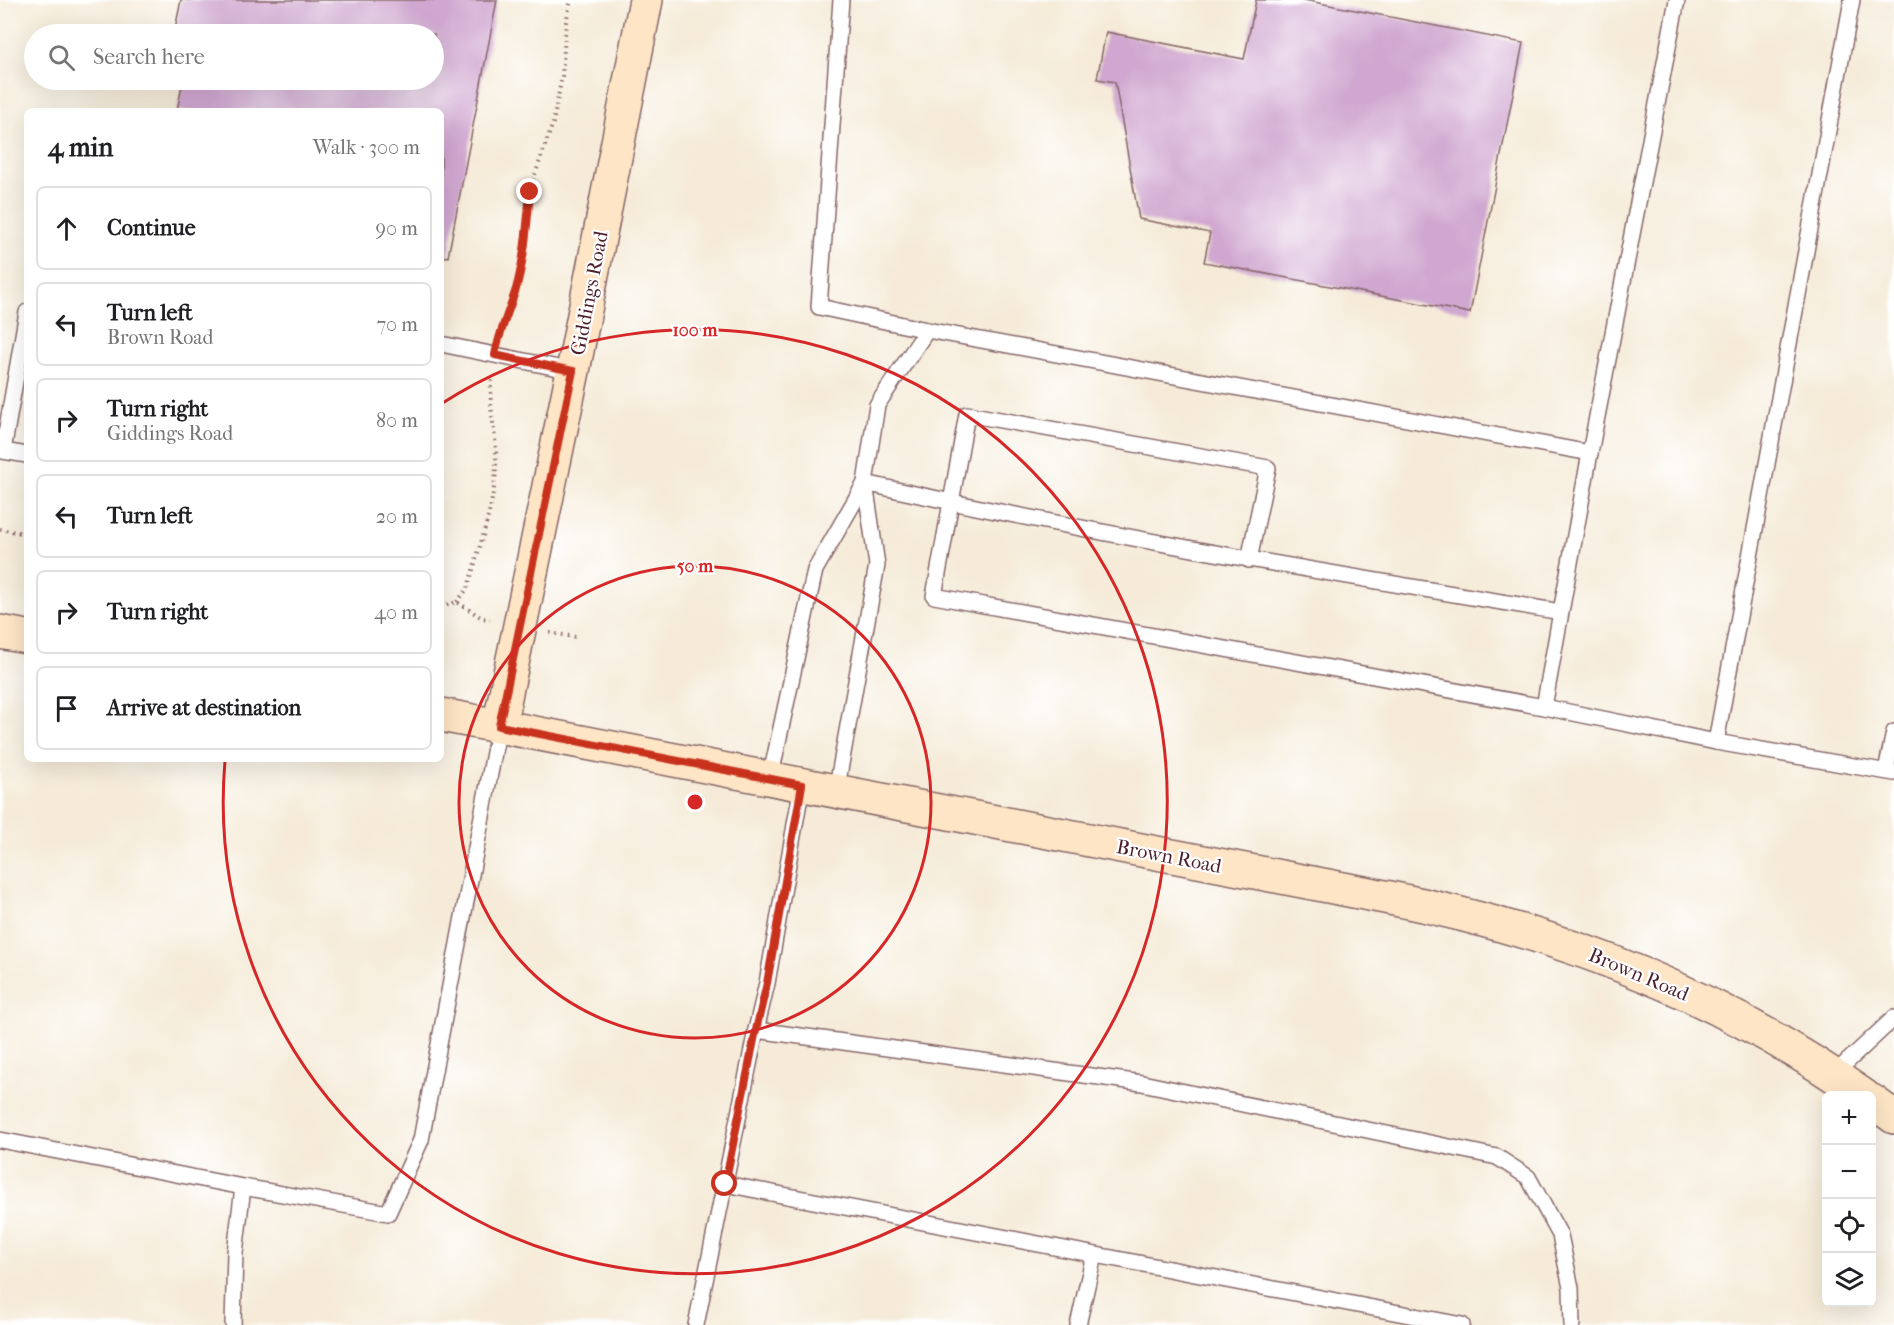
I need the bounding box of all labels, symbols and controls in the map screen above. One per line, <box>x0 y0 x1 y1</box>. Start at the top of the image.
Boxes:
search box <box>24 24 444 90</box>
icon: search <box>45 41 78 74</box>
text: Search here <box>93 44 205 70</box>
text: 4 min <box>48 132 113 163</box>
text: Walk · 300 m <box>313 136 420 159</box>
route end <box>516 178 542 204</box>
icon: ahead <box>50 212 83 245</box>
text: Continue <box>107 215 196 241</box>
text: 90 m <box>376 217 418 240</box>
street label: Giddings Road <box>566 228 613 357</box>
text: Turn left <box>107 300 193 326</box>
icon: left <box>50 308 83 341</box>
text: 70 m <box>376 313 418 336</box>
text: 100 m <box>672 320 719 341</box>
text: Brown Road <box>107 326 213 349</box>
text: Turn right <box>107 396 208 422</box>
icon: right <box>50 404 83 437</box>
text: 80 m <box>376 409 418 432</box>
text: Giddings Road <box>107 422 233 445</box>
icon: left <box>50 500 83 533</box>
text: Turn left <box>107 503 193 529</box>
text: 20 m <box>376 505 418 528</box>
text: 50 m <box>677 556 714 577</box>
icon: right <box>50 596 83 629</box>
text: Turn right <box>107 599 208 625</box>
text: 40 m <box>374 601 418 624</box>
icon: arrive <box>50 692 83 725</box>
text: Arrive at destination <box>107 695 301 721</box>
centre of rings <box>685 792 705 812</box>
street label: Brown Road <box>1114 835 1224 878</box>
street label: Brown Road <box>1585 943 1693 1006</box>
map controls <box>1822 1091 1876 1307</box>
button: + <box>1822 1091 1876 1145</box>
button: − <box>1822 1145 1876 1199</box>
route start <box>711 1170 737 1196</box>
button: locate <box>1822 1199 1876 1253</box>
button: layers <box>1822 1253 1876 1307</box>

